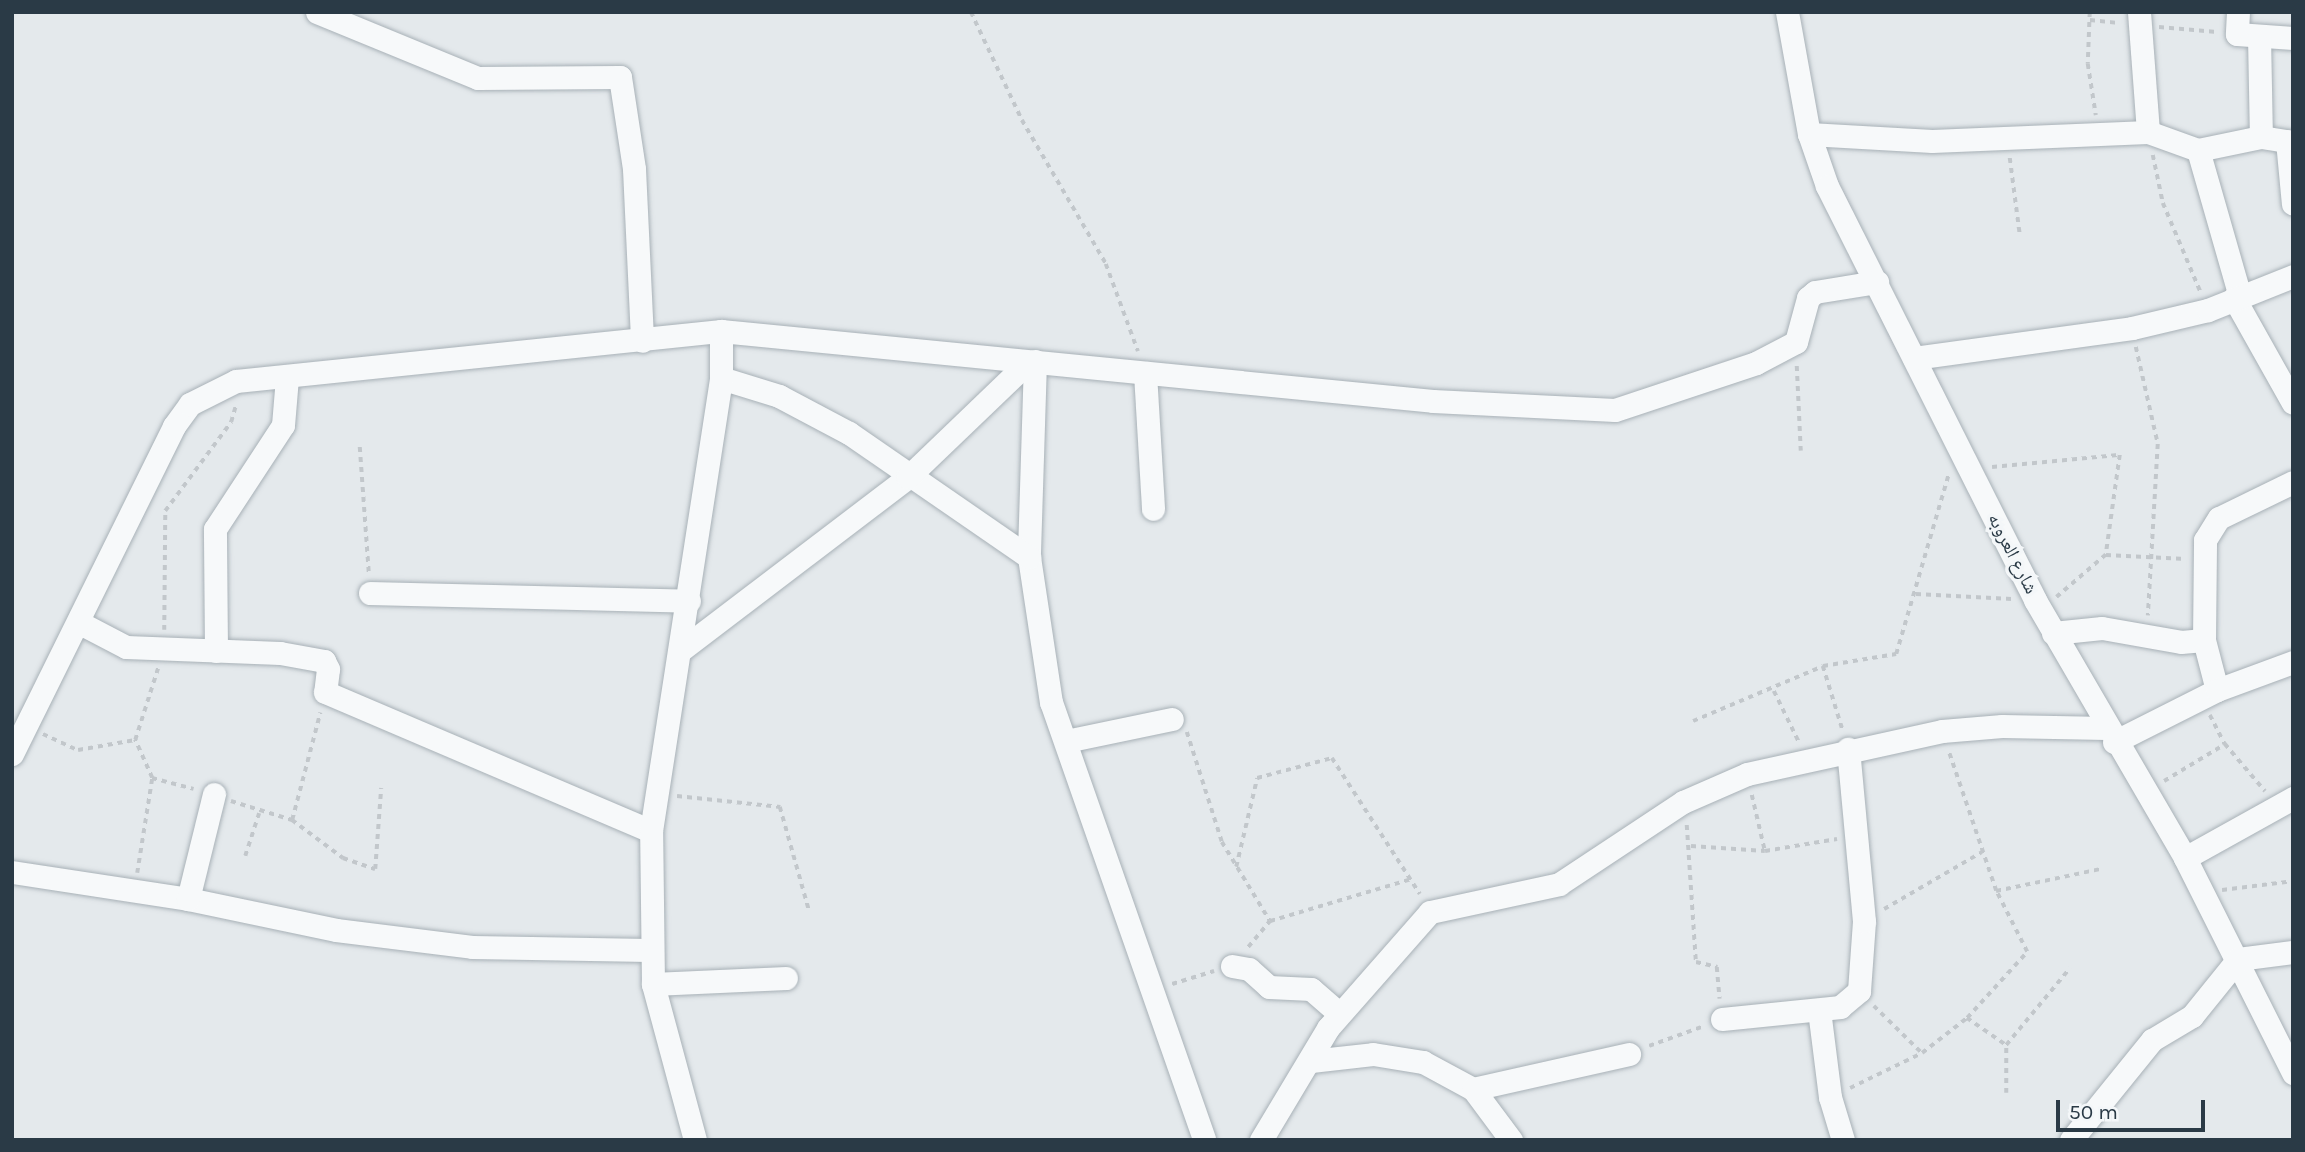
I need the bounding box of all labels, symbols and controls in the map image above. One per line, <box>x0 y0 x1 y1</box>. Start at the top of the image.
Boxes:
street label: شارع العروبه <box>1982 510 2042 598</box>
scale bar <box>2060 1086 2209 1130</box>
text: 50 m <box>2069 1100 2118 1124</box>

